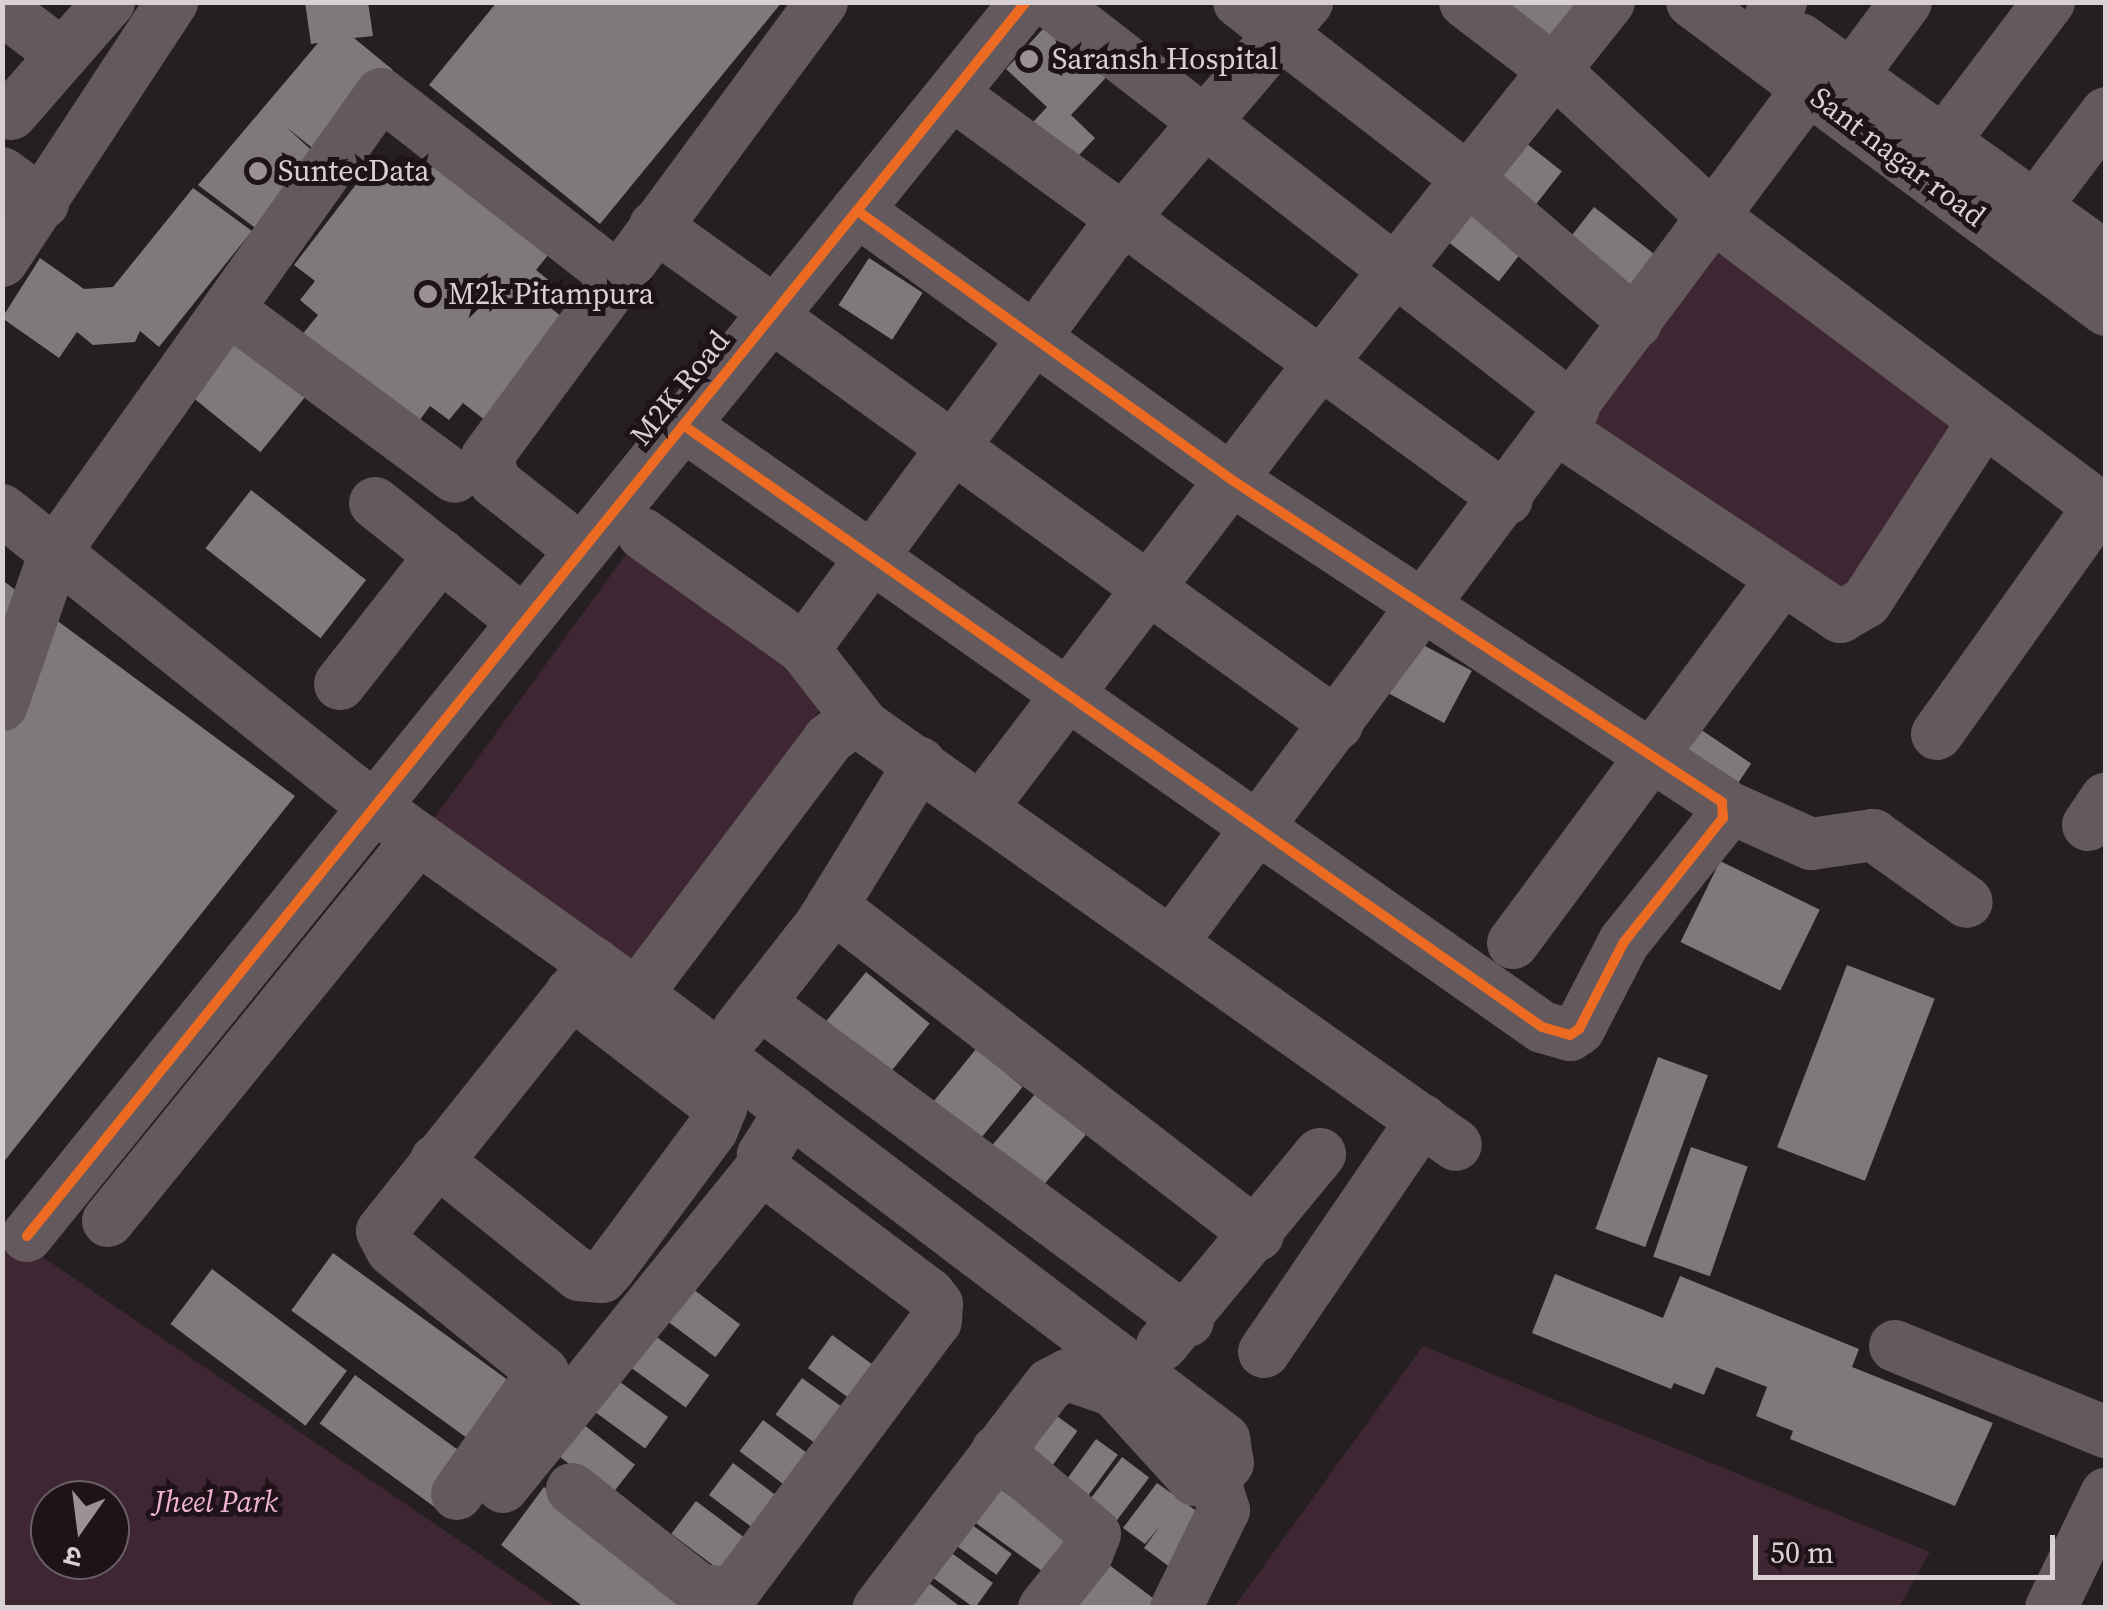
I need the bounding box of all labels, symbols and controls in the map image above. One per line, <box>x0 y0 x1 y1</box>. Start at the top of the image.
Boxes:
place label: Saransh Hospital <box>1052 41 1278 77</box>
marker: Saransh Hospital <box>1016 46 1042 72</box>
street label: Sant nagar road <box>1804 80 1992 234</box>
place label: SuntecData <box>278 153 430 189</box>
marker: SuntecData <box>247 160 269 182</box>
place label: M2k Pitampura <box>448 276 654 312</box>
marker: M2k Pitampura <box>417 283 439 305</box>
street label: M2K Road <box>623 323 737 453</box>
north arrow <box>30 1480 130 1580</box>
park label: Jheel Park <box>154 1484 278 1520</box>
scale bar <box>1758 1515 2060 1577</box>
text: 50 m <box>1770 1532 1834 1573</box>
text: उ <box>61 1537 86 1578</box>

